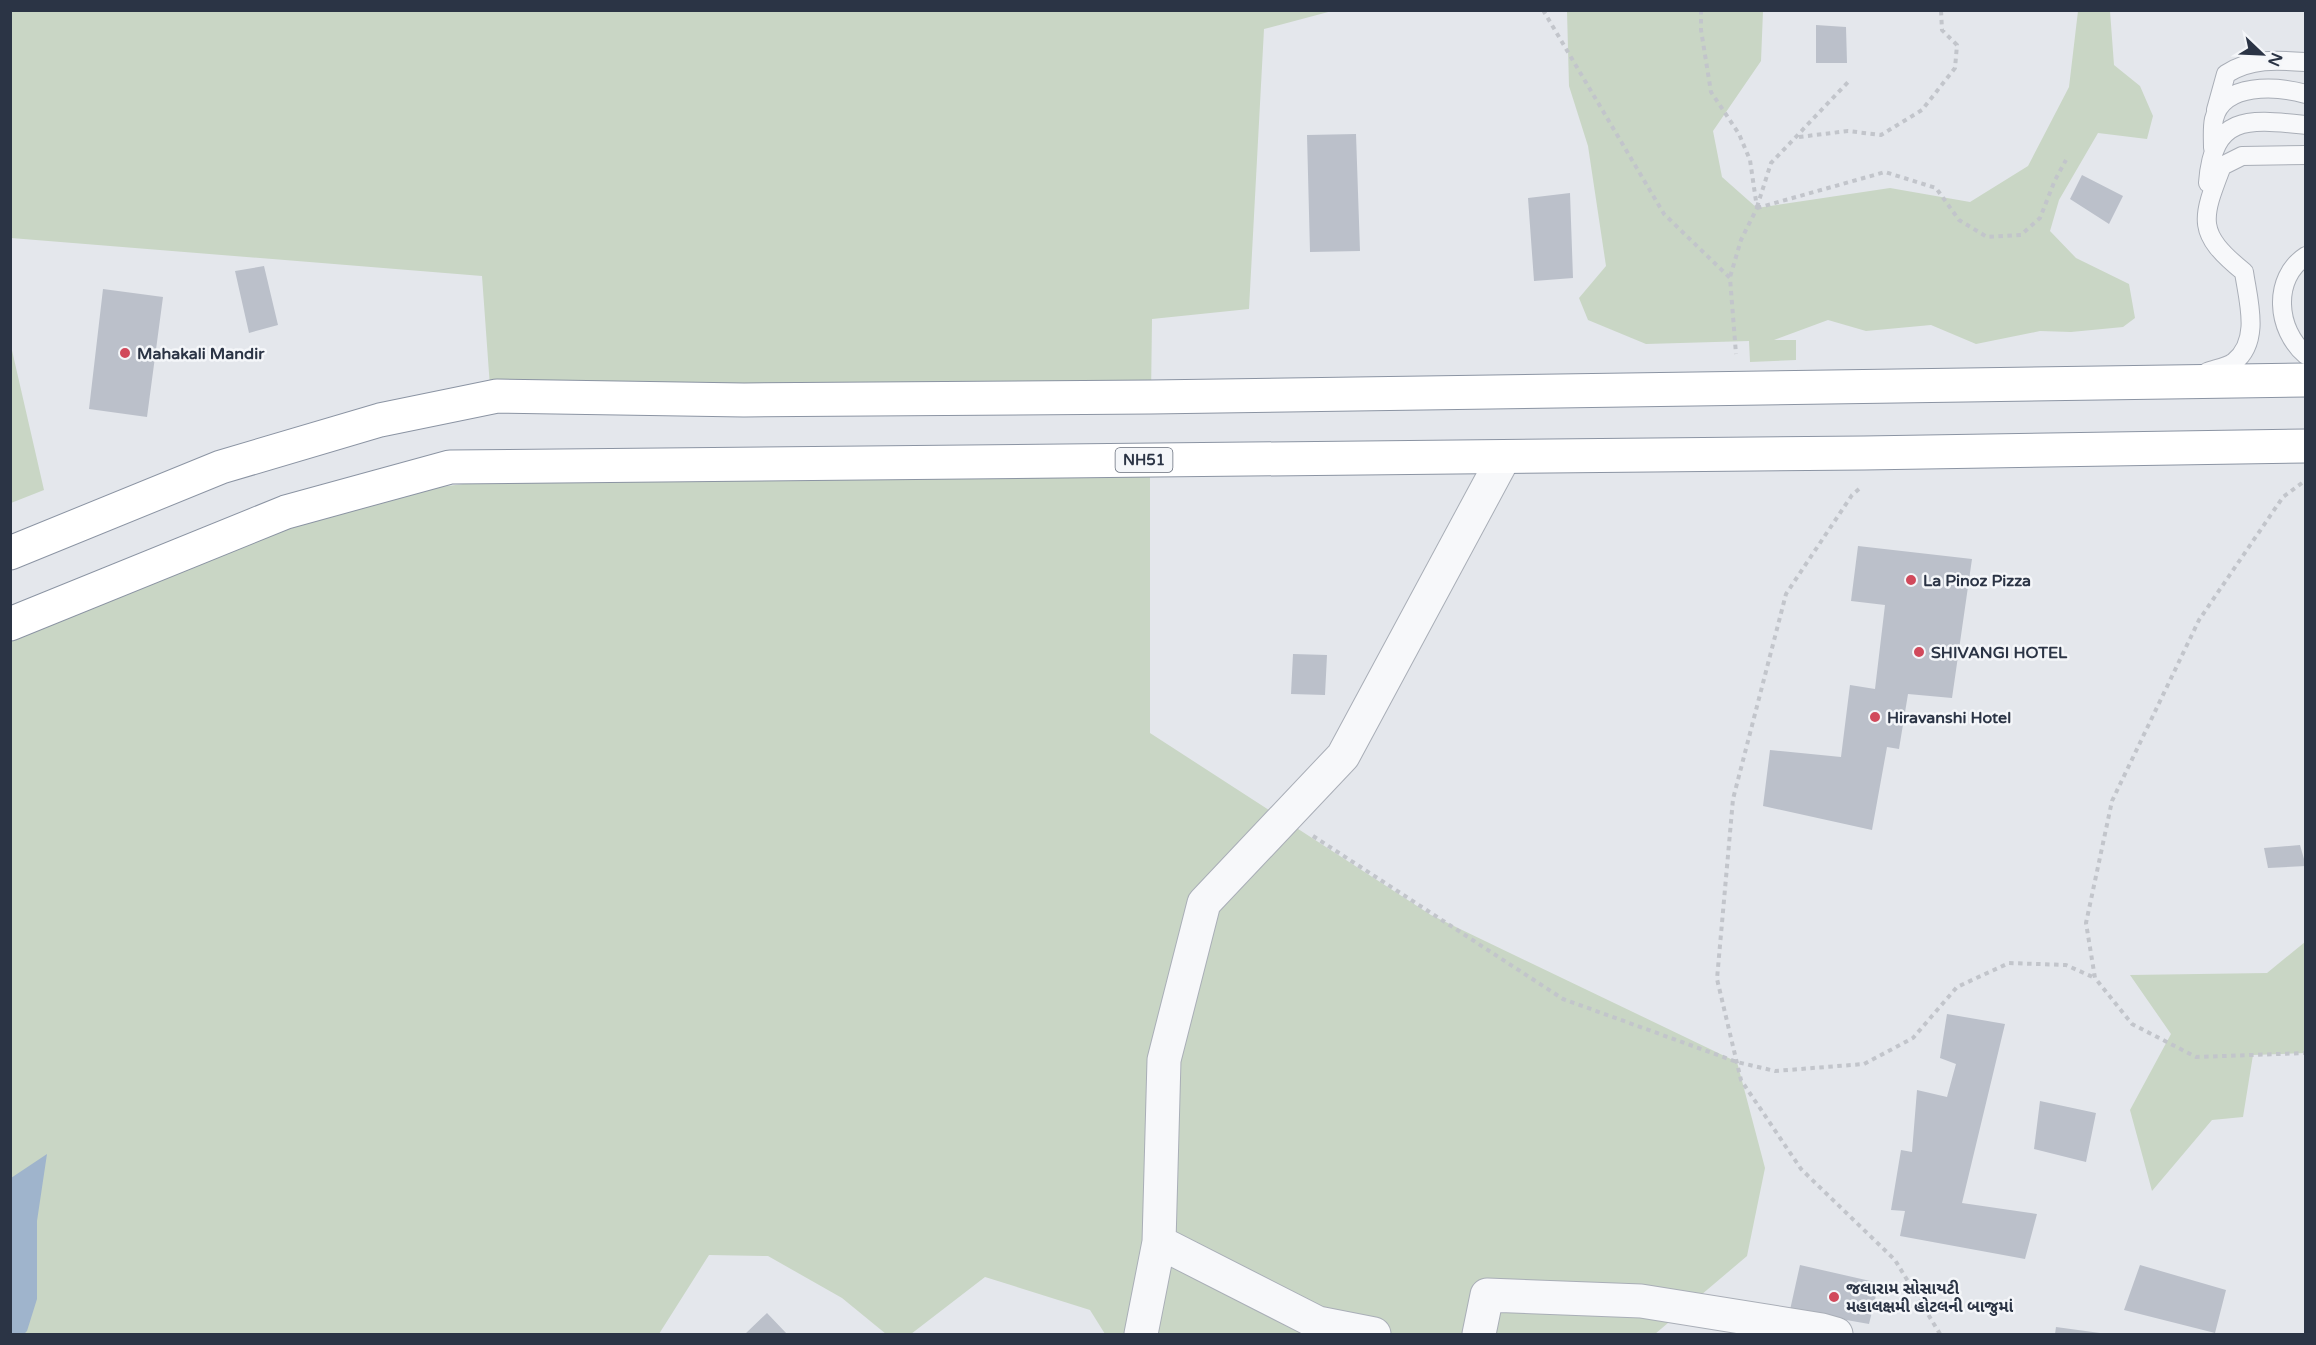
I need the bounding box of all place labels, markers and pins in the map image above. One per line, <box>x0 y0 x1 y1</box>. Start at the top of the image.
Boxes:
place label: Mahakali Mandir <box>137 344 265 364</box>
marker: Mahakali Mandir <box>118 346 132 360</box>
place label: La Pinoz Pizza <box>1923 571 2031 591</box>
marker: La Pinoz Pizza <box>1904 573 1918 587</box>
place label: SHIVANGI HOTEL <box>1931 643 2068 663</box>
marker: SHIVANGI HOTEL <box>1912 645 1926 659</box>
place label: Hiravanshi Hotel <box>1887 708 2011 728</box>
marker: Hiravanshi Hotel <box>1868 710 1882 724</box>
place label: જલારામ સોસાયટી મહાલ‌ક્ષમી હોટલની બાજુમાં <box>1846 1279 2014 1317</box>
marker: જલારામ સોસાયટી મહાલ‌ક્ષમી હોટલની બાજુમાં <box>1827 1290 1841 1304</box>

